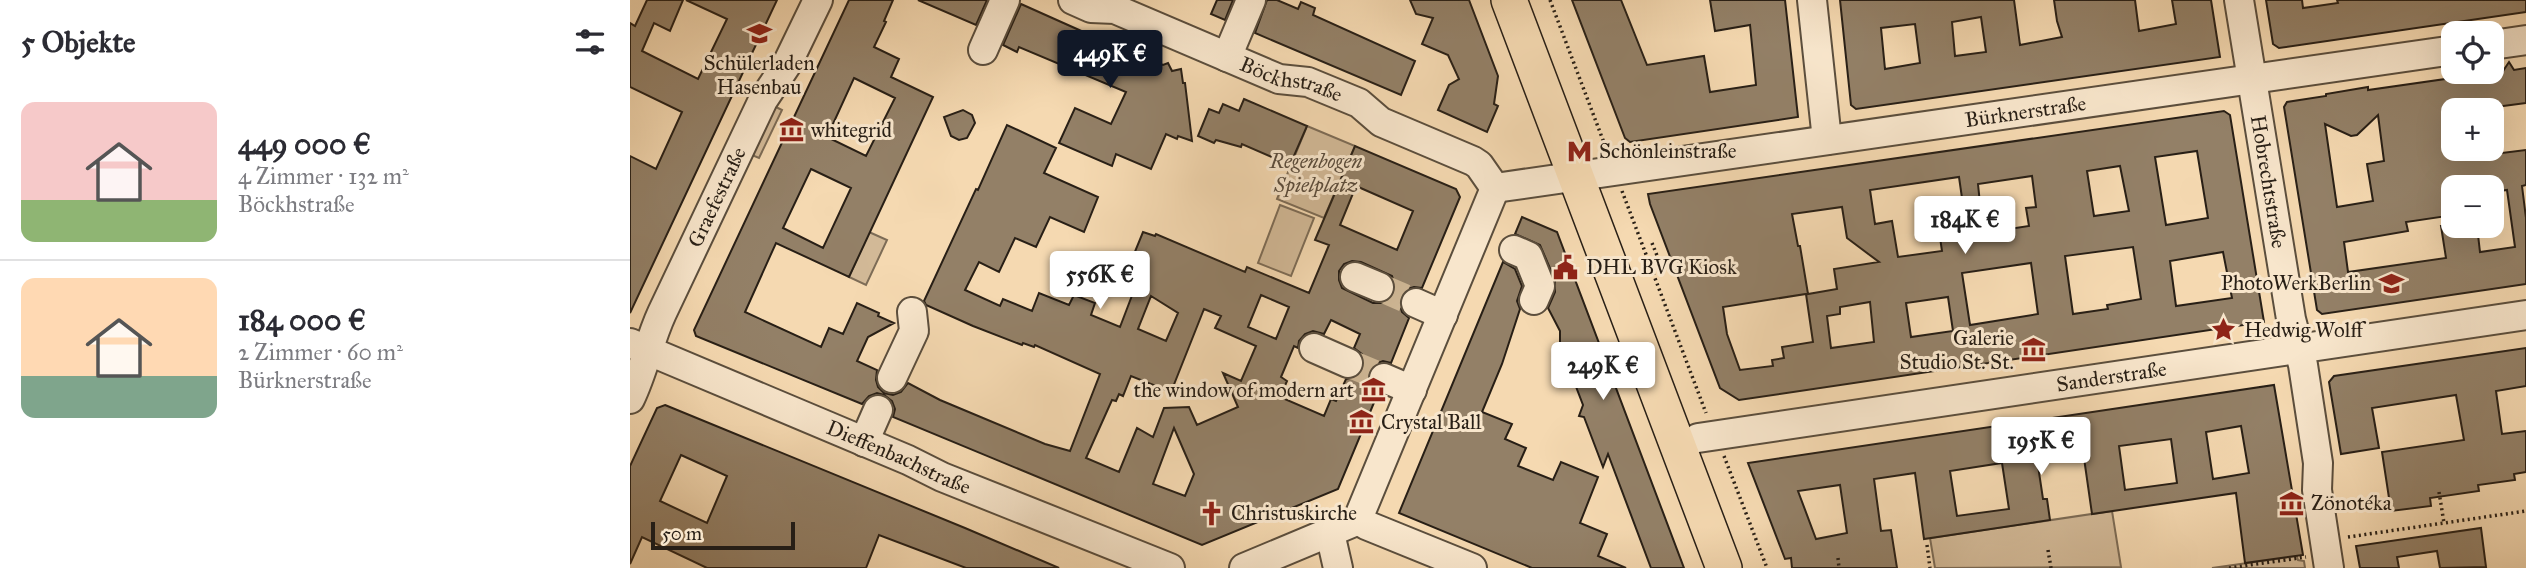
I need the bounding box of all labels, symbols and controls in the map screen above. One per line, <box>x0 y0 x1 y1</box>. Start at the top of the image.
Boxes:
school or university icon: Schülerladen Hasenbau <box>745 20 773 48</box>
map controls <box>2441 21 2504 238</box>
button: locate <box>2441 21 2504 84</box>
icon: filters <box>571 23 609 61</box>
text: 5 Objekte <box>21 24 136 60</box>
pin: 449K € <box>1053 31 1167 90</box>
text: 449K € <box>1073 39 1147 67</box>
place label: Schülerladen Hasenbau <box>704 50 815 100</box>
street label: Böckhstraße <box>1236 51 1346 108</box>
street label: Bürknerstraße <box>1963 90 2088 133</box>
button: + <box>2441 98 2504 161</box>
street label: Hobrechtstraße <box>2245 113 2292 250</box>
museum icon: whitegrid <box>777 116 805 144</box>
place label: whitegrid <box>811 117 892 143</box>
text: 449 000 € <box>238 126 371 162</box>
icon: home <box>77 130 161 214</box>
metro station icon: Schönleinstraße <box>1565 137 1593 165</box>
place label: Schönleinstraße <box>1599 138 1737 164</box>
street label: Graefestraße <box>682 143 752 252</box>
park label: Regenbogen Spielplatz <box>1269 148 1362 198</box>
text: 4 Zimmer · 132 m² <box>238 162 409 190</box>
button: − <box>2441 175 2504 238</box>
text: Böckhstraße <box>238 190 355 218</box>
pin: 184K € <box>1908 196 2022 256</box>
text: 184K € <box>1930 205 2000 233</box>
pin: 556K € <box>1043 252 1157 311</box>
public building icon: DHL BVG Kiosk <box>1552 253 1580 281</box>
place label: DHL BVG Kiosk <box>1586 254 1737 280</box>
text: 556K € <box>1066 260 1134 288</box>
school or university icon: PhotoWerkBerlin <box>2377 269 2405 297</box>
place label: PhotoWerkBerlin <box>2221 270 2371 296</box>
text: 184 000 € <box>238 302 366 338</box>
icon: home <box>77 306 161 390</box>
place icon: Hedwig Wolff <box>2210 316 2238 344</box>
place label: Hedwig Wolff <box>2244 317 2366 343</box>
place label: Galerie Studio St. St. <box>1900 325 2014 375</box>
museum icon: Galerie Studio St. St. <box>2020 336 2048 364</box>
text: 2 Zimmer · 60 m² <box>238 338 403 366</box>
pin: 249K € <box>1546 342 1660 402</box>
text: 249K € <box>1567 351 1639 379</box>
street label: Sanderstraße <box>2055 356 2169 398</box>
text: Bürknerstraße <box>238 366 372 394</box>
museum icon: the window of modern art <box>1360 376 1388 404</box>
place label: the window of modern art <box>1134 377 1355 403</box>
museum icon: Crystal Ball <box>1347 408 1375 436</box>
place label: Crystal Ball <box>1381 409 1482 435</box>
street label: Dieffenbachstraße <box>823 414 975 500</box>
pin: 195K € <box>1984 418 2098 477</box>
text: 195K € <box>2007 426 2075 454</box>
museum icon: Zönotéka <box>2277 489 2305 517</box>
place label: Zönotéka <box>2311 490 2392 516</box>
church icon: Christuskirche <box>1197 499 1225 527</box>
place label: Christuskirche <box>1231 500 1357 526</box>
scale bar <box>651 519 794 551</box>
text: 50 m <box>662 522 702 545</box>

